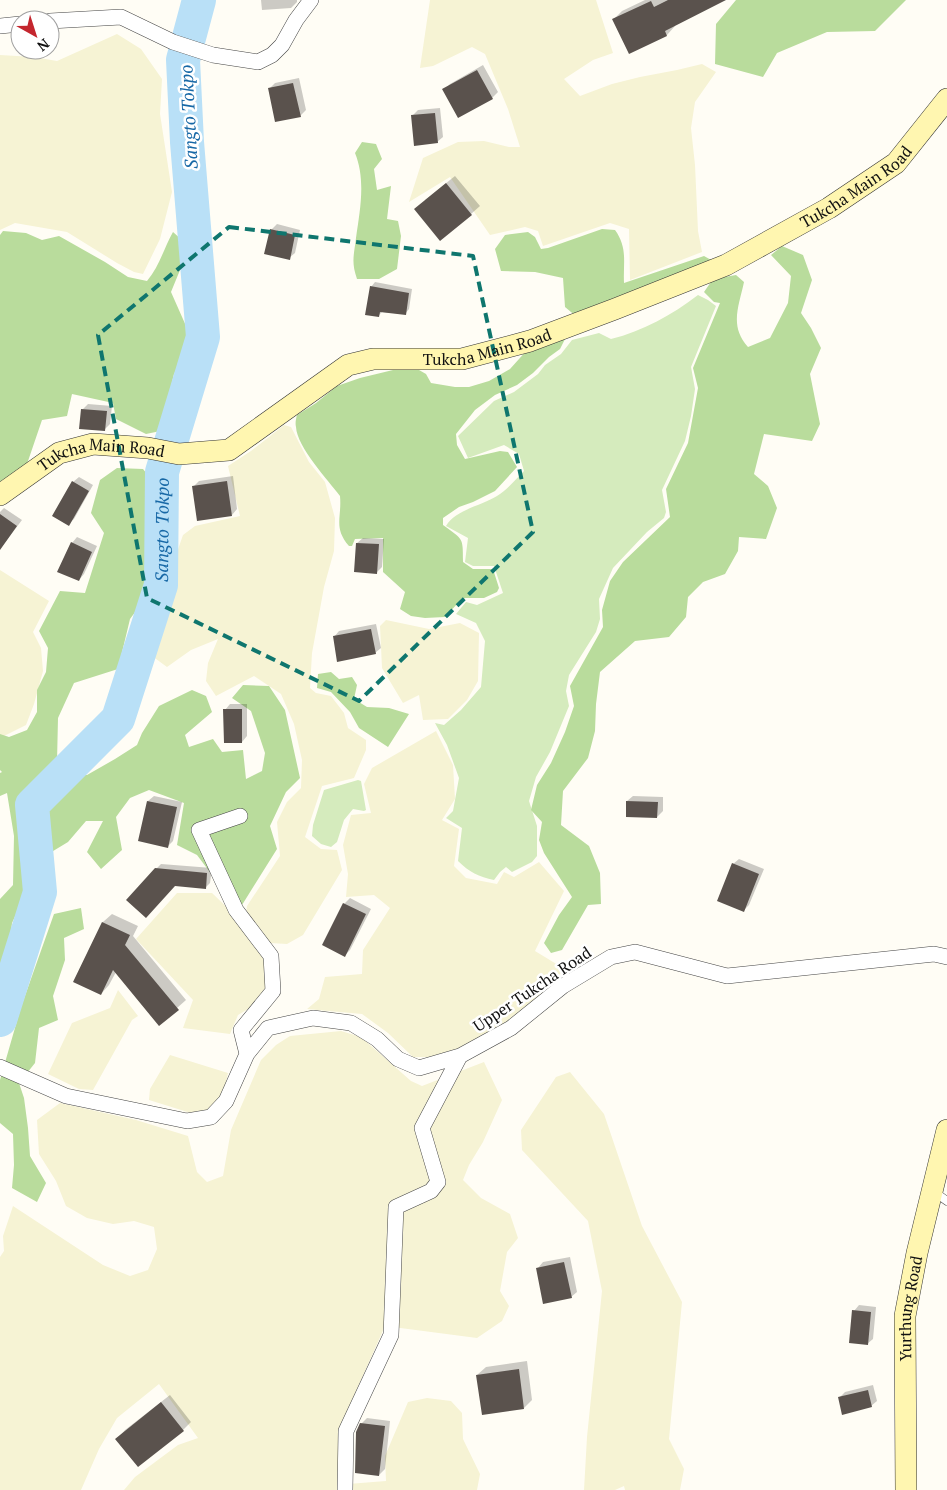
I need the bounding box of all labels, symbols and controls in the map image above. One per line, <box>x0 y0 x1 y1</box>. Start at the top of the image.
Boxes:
north arrow <box>10 10 60 60</box>
text: N <box>33 35 54 56</box>
water label: Sangto Tokpo <box>173 64 203 170</box>
street label: Tukcha Main Road <box>796 141 917 233</box>
street label: Tukcha Main Road <box>423 323 555 370</box>
street label: Tukcha Main Road <box>33 433 167 476</box>
water label: Sangto Tokpo <box>149 477 174 582</box>
street label: Upper Tukcha Road <box>469 941 596 1037</box>
street label: Yurthung Road <box>894 1254 927 1361</box>

